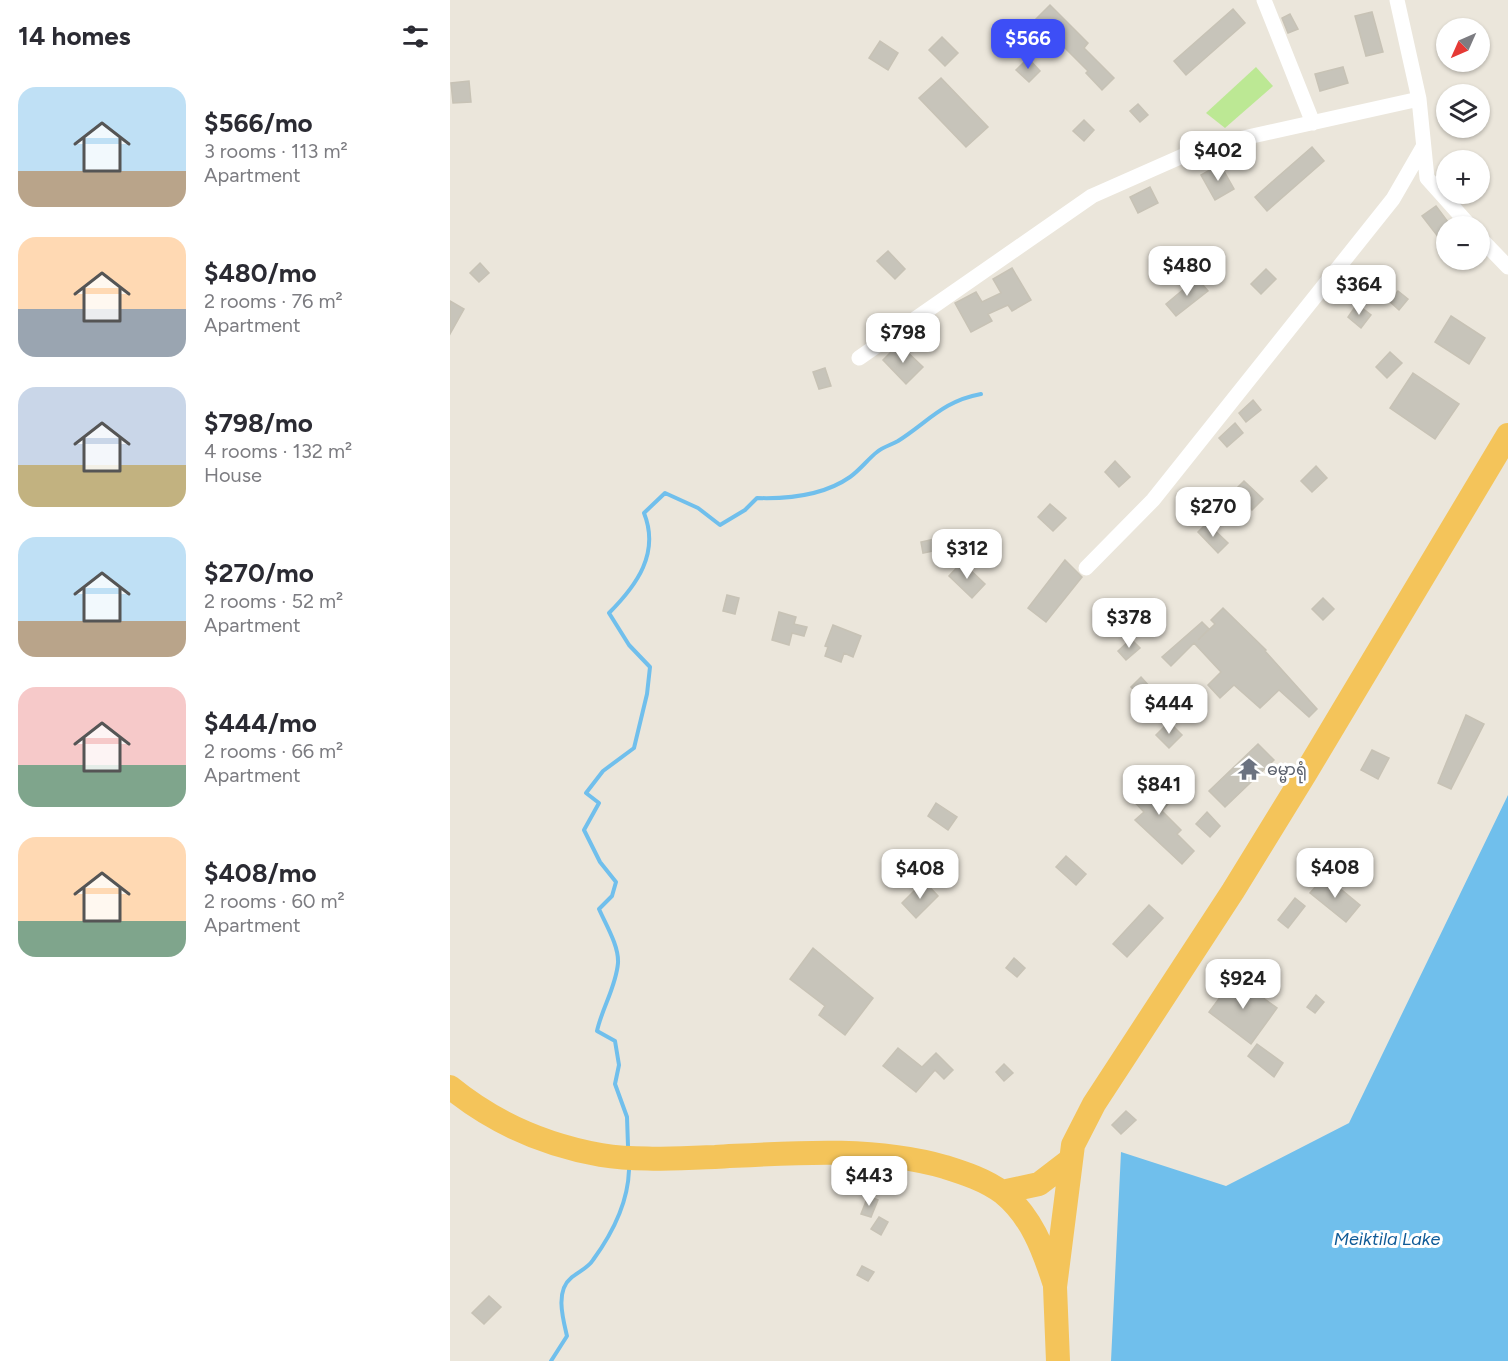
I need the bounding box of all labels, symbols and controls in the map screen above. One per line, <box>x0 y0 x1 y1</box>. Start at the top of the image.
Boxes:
north arrow <box>1436 18 1490 72</box>
map controls <box>1436 18 1490 270</box>
pin: $566 <box>992 19 1064 70</box>
text: 14 homes <box>18 20 131 52</box>
icon: filters <box>399 20 432 53</box>
text: $566 <box>1005 26 1051 50</box>
button: layers <box>1436 84 1490 138</box>
text: $566/mo <box>204 107 313 139</box>
icon: home <box>66 111 138 183</box>
pin: $402 <box>1182 131 1254 182</box>
text: $402 <box>1194 138 1242 162</box>
text: 3 rooms · 113 m² <box>204 139 348 163</box>
button: + <box>1436 150 1490 204</box>
text: Apartment <box>204 163 301 187</box>
button: − <box>1436 216 1490 270</box>
pin: $480 <box>1151 246 1223 297</box>
text: $480 <box>1163 253 1211 277</box>
text: $480/mo <box>204 257 317 289</box>
icon: home <box>66 261 138 333</box>
pin: $364 <box>1323 265 1395 316</box>
text: $364 <box>1336 272 1382 296</box>
text: 2 rooms · 76 m² <box>204 289 343 313</box>
text: Apartment <box>204 313 301 337</box>
pin: $798 <box>867 313 939 364</box>
text: $798 <box>880 320 926 344</box>
text: $798/mo <box>204 407 313 439</box>
icon: home <box>66 411 138 483</box>
text: 4 rooms · 132 m² <box>204 439 352 463</box>
text: House <box>204 463 262 487</box>
pin: $270 <box>1177 487 1249 538</box>
text: $270 <box>1190 494 1236 518</box>
pin: $312 <box>931 529 1003 580</box>
text: $312 <box>946 536 988 560</box>
text: $270/mo <box>204 557 314 589</box>
icon: home <box>66 561 138 633</box>
text: 2 rooms · 52 m² <box>204 589 343 613</box>
pin: $378 <box>1093 598 1165 649</box>
text: $378 <box>1106 605 1152 629</box>
text: Apartment <box>204 613 301 637</box>
pin: $444 <box>1133 684 1205 735</box>
text: $444 <box>1144 691 1194 715</box>
text: $444/mo <box>204 707 317 739</box>
icon: home <box>66 711 138 783</box>
text: 2 rooms · 66 m² <box>204 739 343 763</box>
temple icon: ဓမ္မာရုံ <box>1236 756 1262 782</box>
place label: ဓမ္မာရုံ <box>1267 760 1307 784</box>
text: Apartment <box>204 763 301 787</box>
pin: $841 <box>1123 765 1195 816</box>
text: $841 <box>1137 772 1181 796</box>
pin: $408 <box>1299 848 1371 899</box>
pin: $408 <box>884 849 956 900</box>
text: $408 <box>1311 855 1359 879</box>
text: $408 <box>896 856 944 880</box>
text: $408/mo <box>204 857 317 889</box>
icon: home <box>66 861 138 933</box>
text: 2 rooms · 60 m² <box>204 889 345 913</box>
text: Apartment <box>204 913 301 937</box>
pin: $924 <box>1207 959 1279 1010</box>
text: $924 <box>1220 966 1266 990</box>
pin: $443 <box>833 1156 905 1207</box>
text: $443 <box>845 1163 893 1187</box>
water label: Meiktila Lake <box>1334 1228 1440 1250</box>

